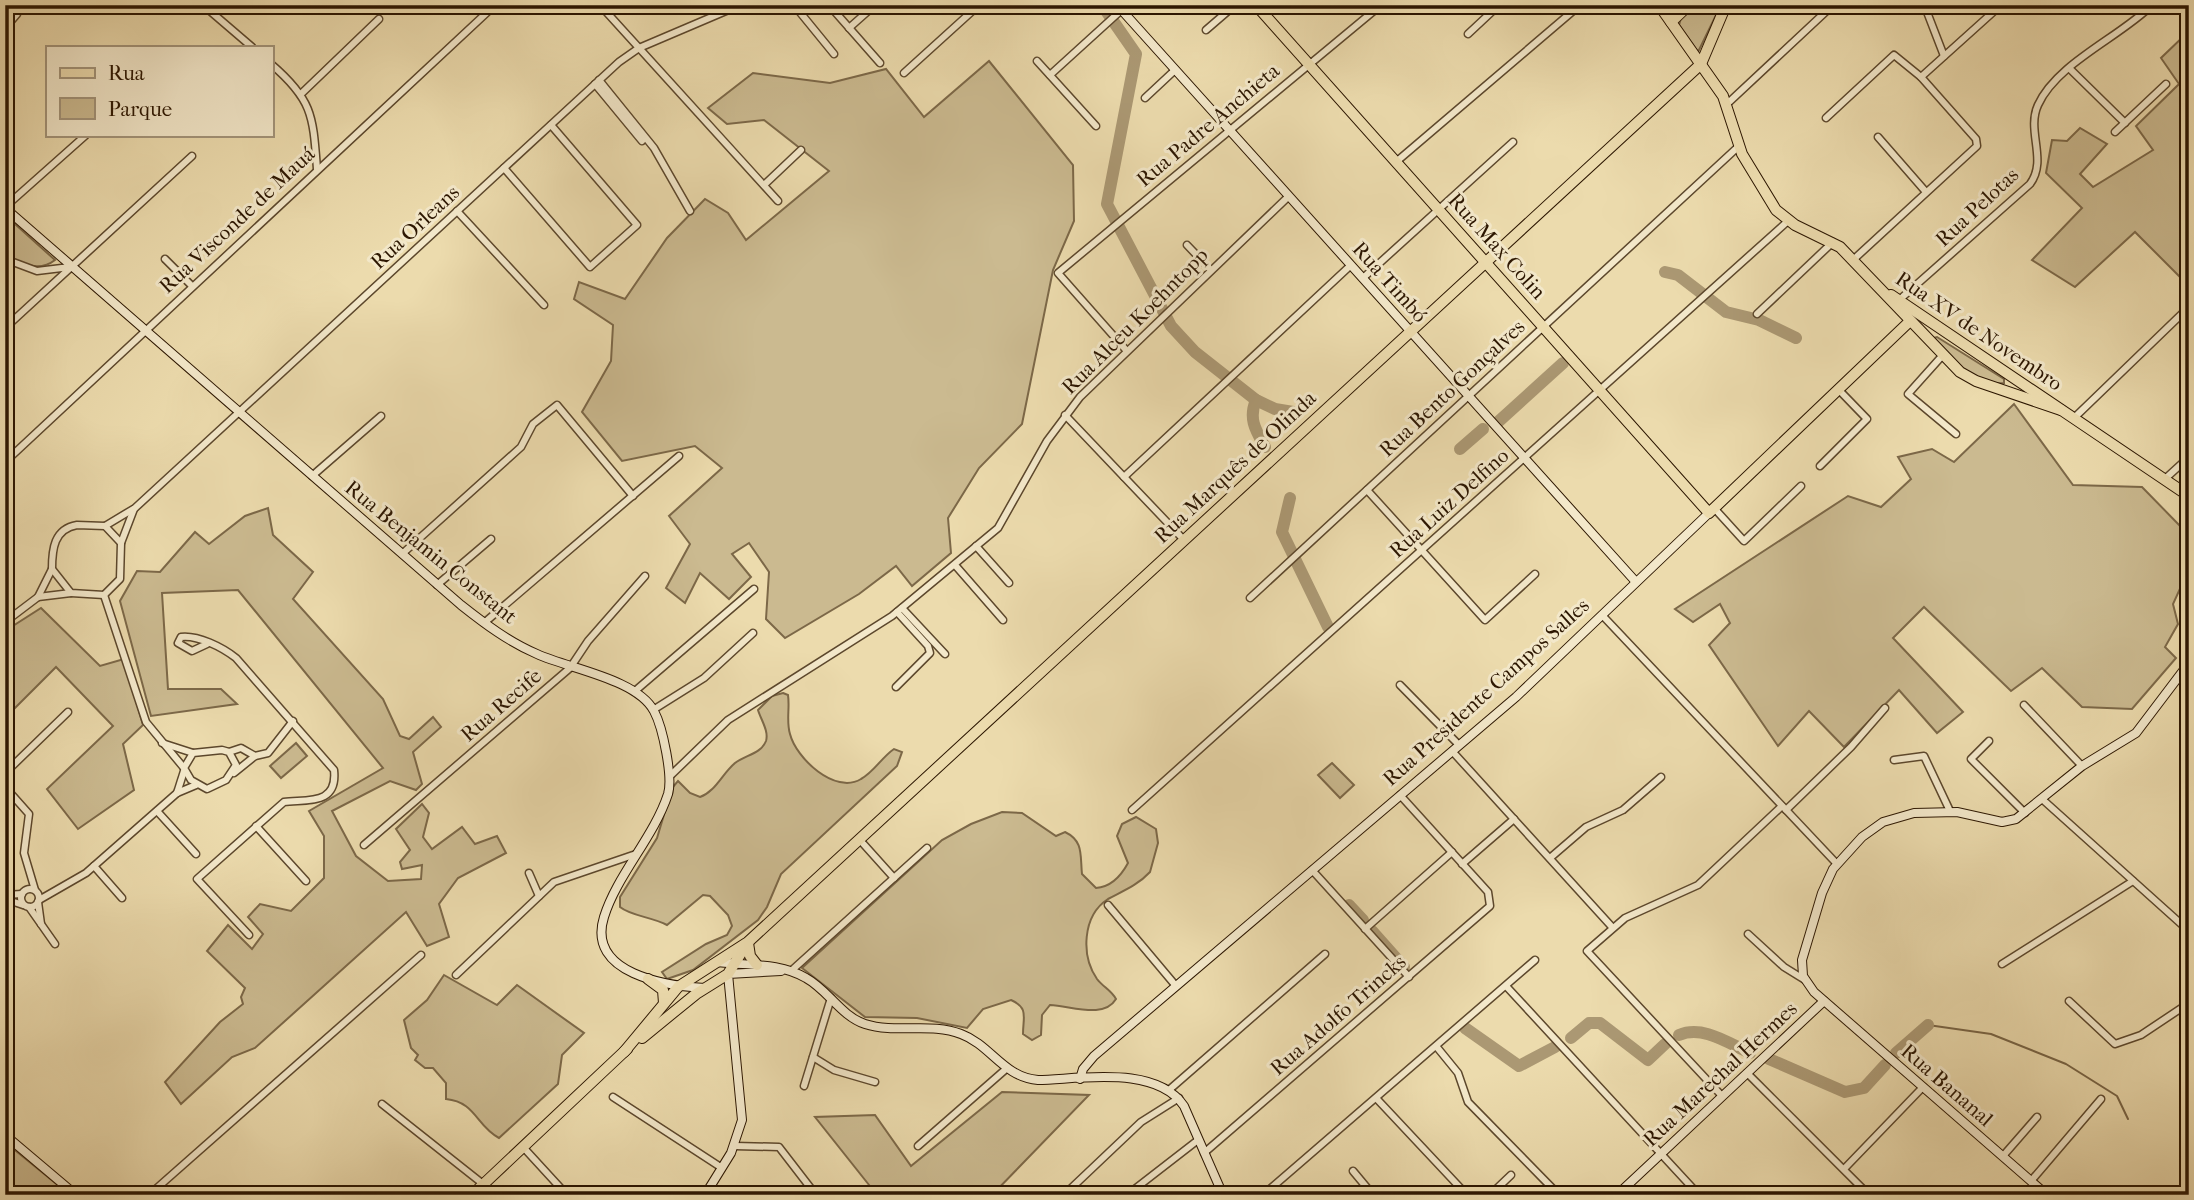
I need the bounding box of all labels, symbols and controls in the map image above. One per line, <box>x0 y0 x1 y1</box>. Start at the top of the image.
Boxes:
legend <box>46 46 273 136</box>
street label: Rua Padre Anchieta <box>1132 58 1284 192</box>
text: Rua <box>108 61 145 85</box>
text: Parque <box>108 97 172 121</box>
street label: Rua Visconde de Mauá <box>154 142 320 298</box>
street label: Rua Pelotas <box>1931 162 2024 251</box>
street label: Rua Orleans <box>366 180 464 274</box>
street label: Rua Max Colin <box>1443 188 1551 304</box>
street label: Rua Timbó <box>1348 237 1432 327</box>
street label: Rua Alceu Koehntopp <box>1057 243 1213 399</box>
street label: Rua XV de Novembro <box>1891 266 2067 396</box>
street label: Rua Bento Gonçalves <box>1374 314 1530 462</box>
street label: Rua Marquês de Olinda <box>1149 386 1321 548</box>
street label: Rua Luiz Delfino <box>1384 443 1514 563</box>
street label: Rua Benjamin Constant <box>340 475 522 629</box>
street label: Rua Presidente Campos Salles <box>1378 593 1594 791</box>
street label: Rua Recife <box>456 664 546 746</box>
street label: Rua Adolfo Trincks <box>1265 949 1411 1080</box>
street label: Rua Marechal Hermes <box>1638 996 1802 1151</box>
street label: Rua Bananal <box>1896 1039 1998 1132</box>

